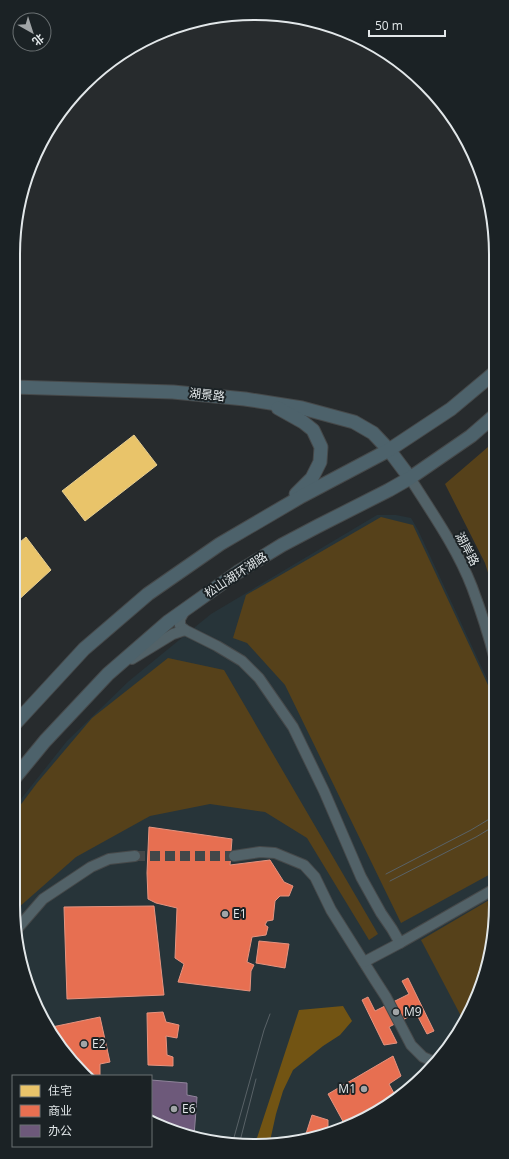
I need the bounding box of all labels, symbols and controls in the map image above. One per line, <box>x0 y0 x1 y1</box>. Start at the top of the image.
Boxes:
north arrow <box>12 12 52 52</box>
scale bar <box>369 12 445 38</box>
text: 50 m <box>375 17 403 34</box>
text: 北 <box>30 31 48 49</box>
street label: 湖景路 <box>188 384 226 405</box>
street label: 湖岸路 <box>451 529 483 569</box>
street label: 松山湖环湖路 <box>201 548 271 601</box>
place label: E1 <box>233 905 247 922</box>
marker: E1 <box>220 909 230 919</box>
place label: M9 <box>404 1003 422 1020</box>
marker: M9 <box>391 1007 401 1017</box>
place label: E2 <box>92 1035 106 1052</box>
marker: E2 <box>79 1039 89 1049</box>
legend <box>12 1075 152 1147</box>
place label: M1 <box>338 1080 356 1097</box>
text: 住宅 <box>48 1082 72 1099</box>
marker: M1 <box>359 1084 369 1094</box>
place label: E6 <box>182 1100 196 1117</box>
text: 商业 <box>48 1102 72 1119</box>
marker: E6 <box>169 1104 179 1114</box>
text: 办公 <box>48 1122 72 1139</box>

